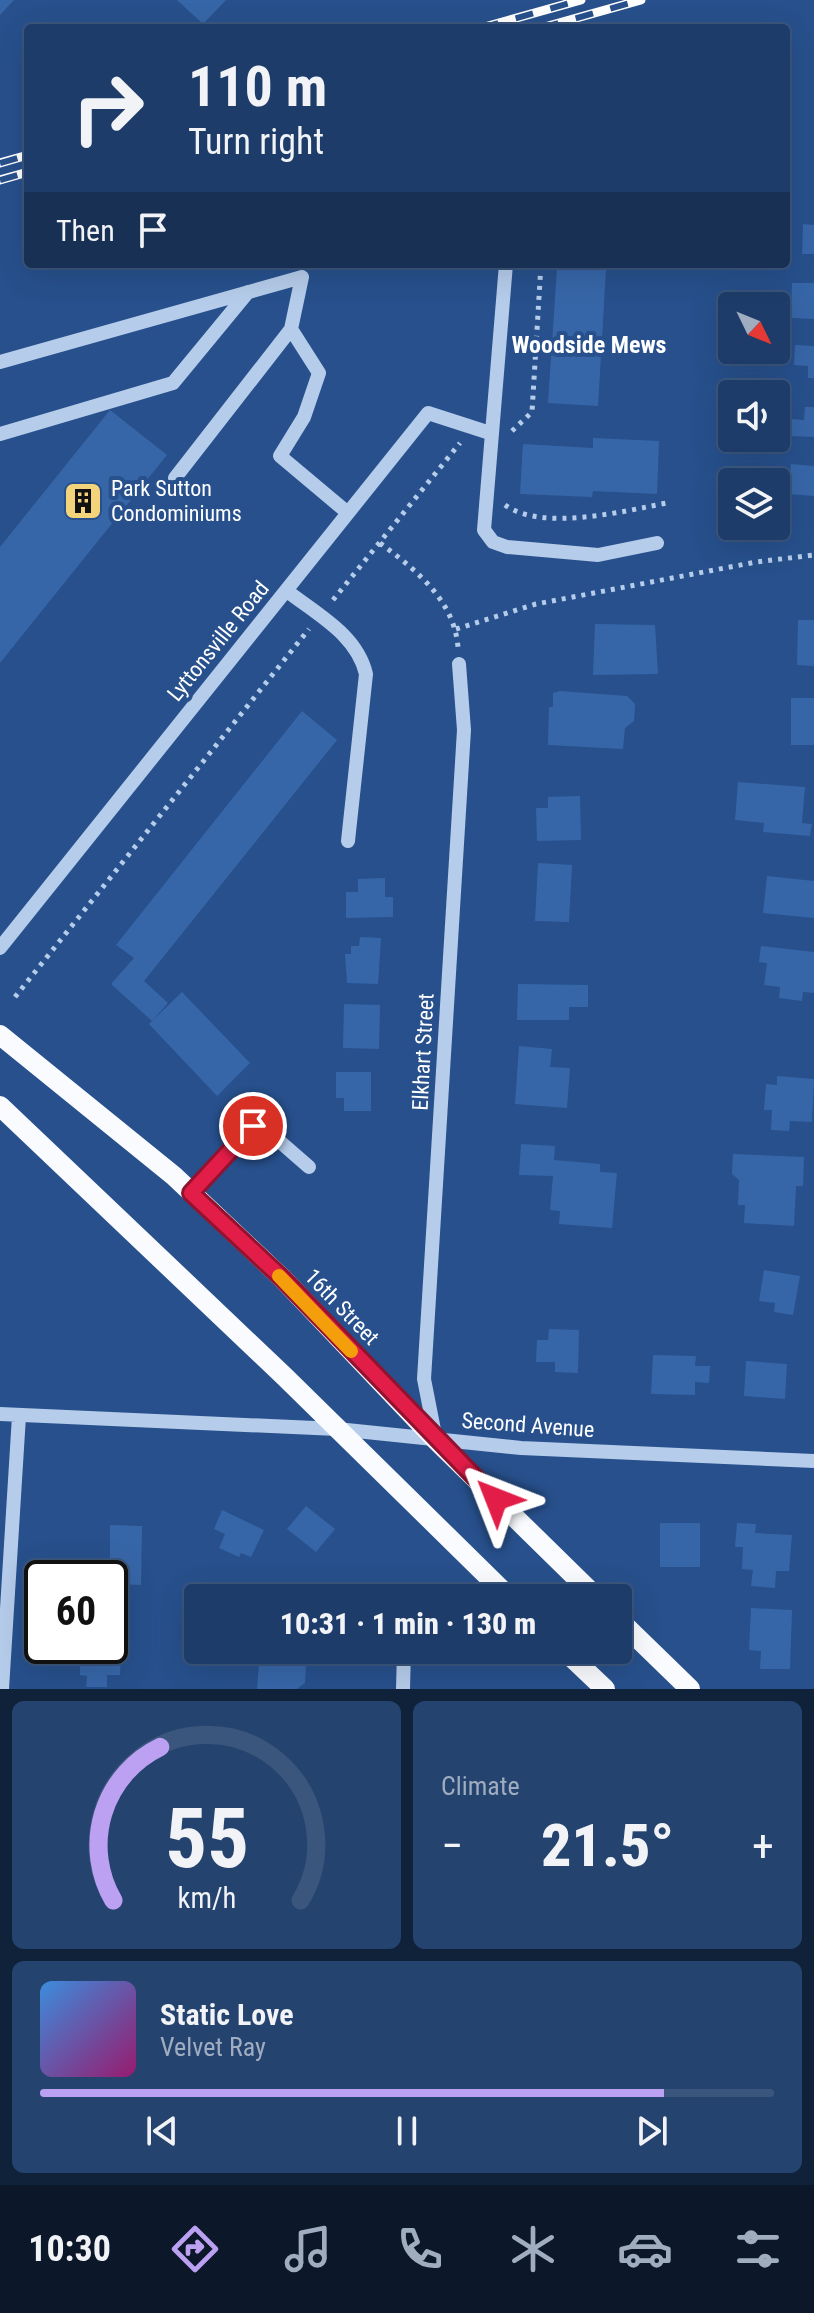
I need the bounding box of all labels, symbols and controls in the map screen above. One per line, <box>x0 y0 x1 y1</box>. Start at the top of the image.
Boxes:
text: 110 m <box>188 54 327 120</box>
icon: right <box>56 56 160 160</box>
text: Turn right <box>188 121 324 163</box>
icon: arrive <box>131 208 175 252</box>
text: Then <box>56 213 115 248</box>
north arrow <box>718 292 790 364</box>
map controls <box>718 292 790 540</box>
district label: Woodside Mews <box>511 331 667 359</box>
button: sound <box>718 380 790 452</box>
button: layers <box>718 468 790 540</box>
place label: Park Sutton Condominiums <box>111 476 242 526</box>
building icon: Park Sutton Condominiums <box>62 480 104 522</box>
street label: Lyttonsville Road <box>162 576 274 706</box>
street label: Elkhart Street <box>407 993 439 1111</box>
pin <box>219 1092 287 1160</box>
icon: arrive <box>231 1104 275 1148</box>
street label: 16th Street <box>300 1264 384 1350</box>
street label: Second Avenue <box>461 1408 595 1442</box>
position arrow <box>454 1457 538 1541</box>
speed limit sign: 60 <box>24 1560 128 1664</box>
text: 10:31 · 1 min · 130 m <box>280 1606 536 1641</box>
text: Climate <box>441 1771 520 1801</box>
text: 55 <box>164 1790 249 1887</box>
text: 21.5° <box>541 1810 674 1881</box>
text: − <box>441 1820 463 1872</box>
text: + <box>752 1820 774 1872</box>
text: km/h <box>177 1881 236 1915</box>
text: Static Love <box>160 1997 294 2032</box>
text: Velvet Ray <box>160 2032 266 2062</box>
icon: previous <box>140 2109 184 2153</box>
icon: pause <box>385 2109 429 2153</box>
icon: next <box>630 2109 674 2153</box>
icon: directions <box>167 2221 223 2277</box>
icon: music <box>280 2221 336 2277</box>
icon: phone <box>392 2221 448 2277</box>
icon: climate <box>505 2221 561 2277</box>
icon: car <box>617 2221 673 2277</box>
icon: filters <box>730 2221 786 2277</box>
text: 10:30 <box>28 2228 111 2270</box>

